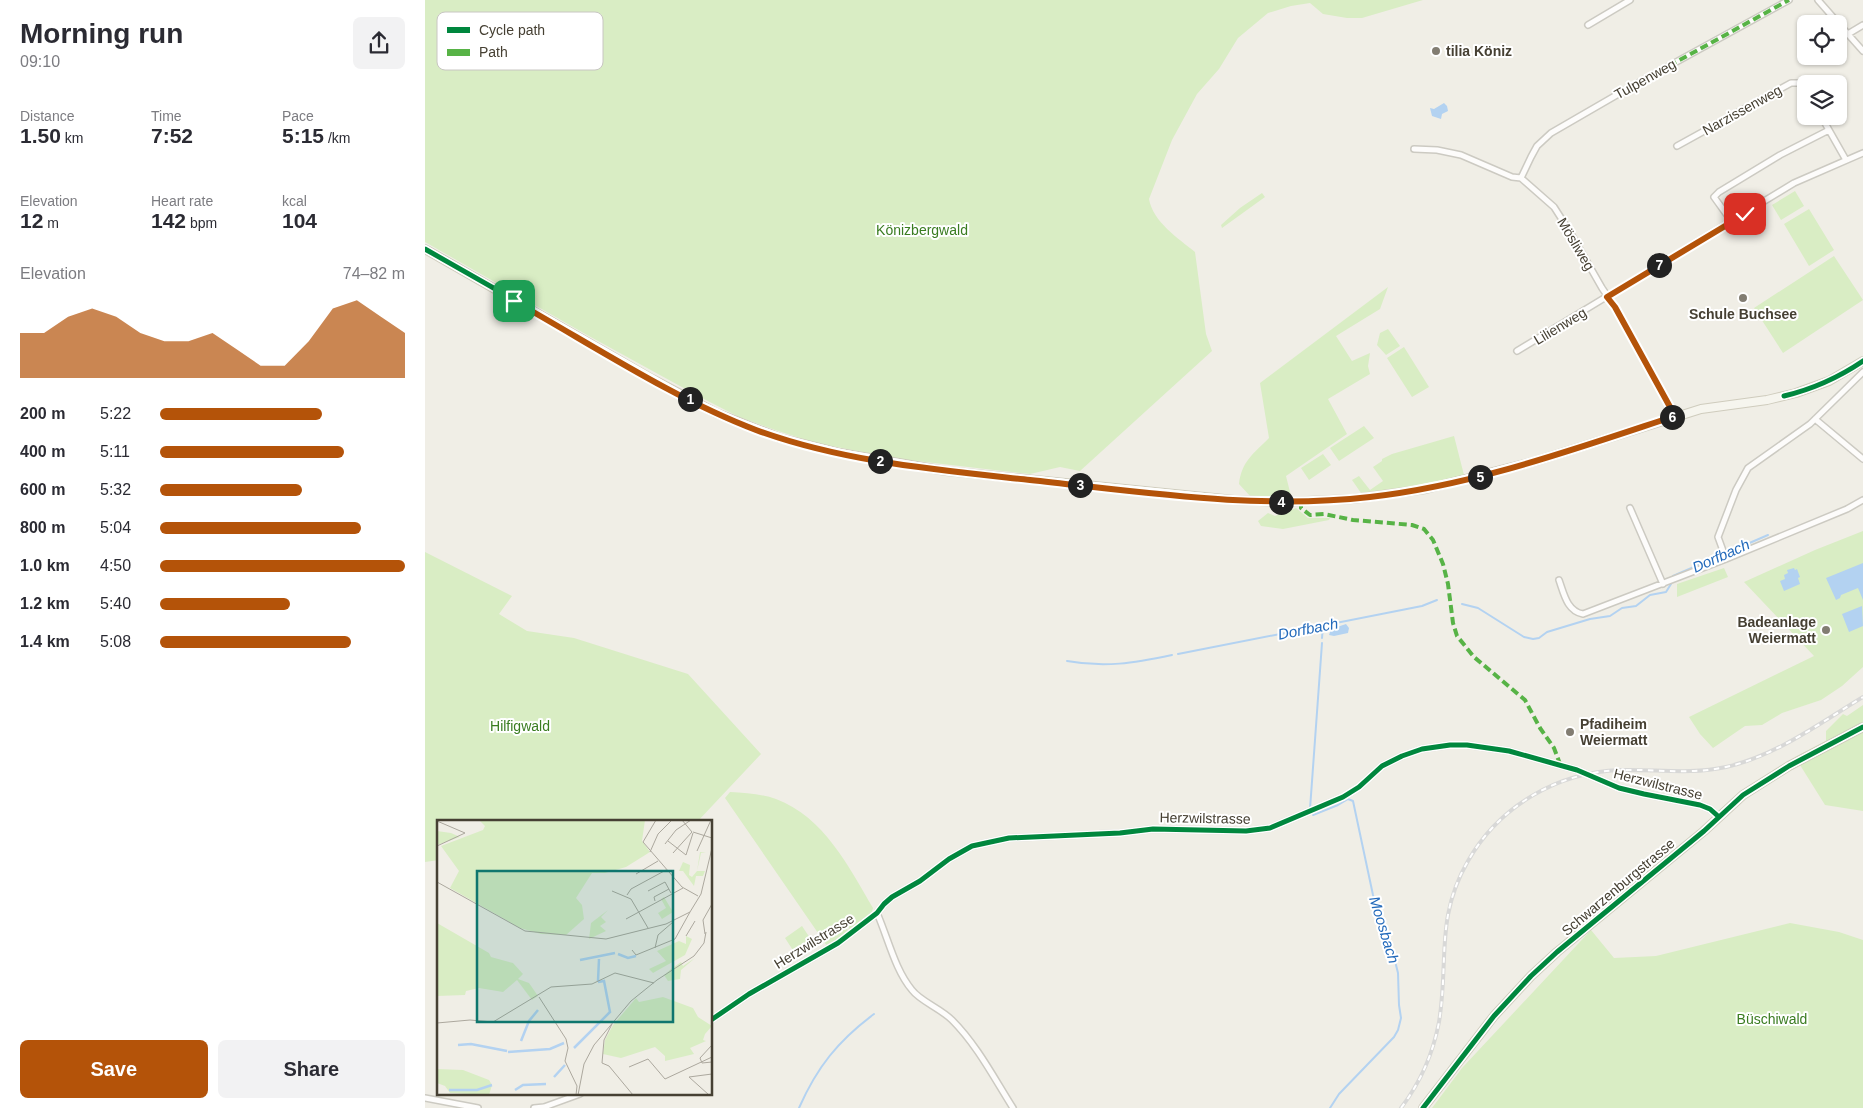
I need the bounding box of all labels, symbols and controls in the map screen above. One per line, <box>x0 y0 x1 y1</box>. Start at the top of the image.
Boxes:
legend <box>437 12 603 70</box>
map controls <box>1797 15 1847 125</box>
button: locate <box>1797 15 1847 65</box>
button: share <box>353 17 405 69</box>
text: Morning run <box>20 18 183 49</box>
text: Cycle path <box>479 22 545 38</box>
place label: tilia Köniz <box>1446 43 1512 59</box>
text: Path <box>479 44 508 60</box>
marker: tilia Köniz <box>1430 45 1442 57</box>
text: 09:10 <box>20 53 60 70</box>
street label: Tulpenweg <box>1611 56 1679 102</box>
button: layers <box>1797 75 1847 125</box>
street label: Narzissenweg <box>1700 82 1784 138</box>
text: Distance <box>20 108 74 124</box>
text: Time <box>151 108 182 124</box>
text: Pace <box>282 108 314 124</box>
text: 1.50 <box>20 124 61 147</box>
text: 7:52 <box>151 124 193 147</box>
text: 5:15 <box>282 124 324 147</box>
text: km <box>61 130 83 146</box>
text: /km <box>324 130 350 146</box>
text: Elevation <box>20 193 78 209</box>
text: Heart rate <box>151 193 213 209</box>
text: kcal <box>282 193 307 209</box>
pin <box>1724 193 1766 235</box>
icon: check <box>1731 200 1759 228</box>
text: 12 <box>20 209 43 232</box>
text: 142 <box>151 209 186 232</box>
text: 104 <box>282 209 317 232</box>
text: m <box>43 215 59 231</box>
text: bpm <box>186 215 217 231</box>
street label: Mösliweg <box>1554 215 1598 273</box>
park label: Könizbergwald <box>876 222 968 238</box>
pin: 7 <box>1647 252 1671 278</box>
text: 7 <box>1656 257 1663 273</box>
text: Elevation <box>20 265 86 282</box>
text: 74–82 m <box>343 265 405 282</box>
pin <box>493 280 535 322</box>
icon: arrive <box>500 287 528 315</box>
marker: Schule Buchsee <box>1737 292 1749 304</box>
street label: Lilienweg <box>1531 304 1589 348</box>
place label: Schule Buchsee <box>1689 306 1797 322</box>
pin: 1 <box>677 386 703 412</box>
text: 1 <box>687 391 694 407</box>
pin: 6 <box>1659 404 1685 430</box>
text: 200 m <box>20 405 65 422</box>
text: 5:22 <box>100 405 131 422</box>
text: 6 <box>1669 409 1676 425</box>
text: 400 m <box>20 443 65 460</box>
text: 5:11 <box>100 443 130 460</box>
pin: 2 <box>867 448 893 474</box>
text: 2 <box>877 453 884 469</box>
pin: 5 <box>1467 464 1493 490</box>
text: 5 <box>1477 469 1484 485</box>
pin: 3 <box>1067 472 1093 498</box>
text: 3 <box>1077 477 1084 493</box>
text: 600 m <box>20 481 65 498</box>
text: 5:32 <box>100 481 131 498</box>
pin: 4 <box>1269 490 1293 514</box>
text: 4 <box>1278 494 1285 510</box>
text: 800 m <box>20 519 65 536</box>
text: 5:04 <box>100 519 131 536</box>
water label: Dorfbach <box>1690 535 1752 576</box>
text: 1.0 km <box>20 557 70 574</box>
text: 4:50 <box>100 557 131 574</box>
text: 1.2 km <box>20 595 70 612</box>
text: 5:40 <box>100 595 131 612</box>
water label: Dorfbach <box>1276 614 1339 643</box>
place label: Badeanlage Weiermatt <box>1737 614 1816 646</box>
marker: Badeanlage Weiermatt <box>1820 624 1832 636</box>
text: 1.4 km <box>20 633 70 650</box>
text: 5:08 <box>100 633 131 650</box>
place label: Pfadiheim Weiermatt <box>1580 716 1648 748</box>
park label: Hilfigwald <box>490 718 550 734</box>
marker: Pfadiheim Weiermatt <box>1564 726 1576 738</box>
street label: Herzwilstrasse <box>1612 765 1704 803</box>
street label: Herzwilstrasse <box>1159 809 1251 827</box>
inset map <box>437 820 713 1096</box>
street label: Schwarzenburgstrasse <box>1558 835 1678 939</box>
water label: Moosbach <box>1366 894 1403 965</box>
street label: Herzwilstrasse <box>771 910 857 972</box>
park label: Büschiwald <box>1737 1011 1807 1027</box>
button: Save <box>20 1040 208 1098</box>
button: Share <box>218 1040 405 1098</box>

